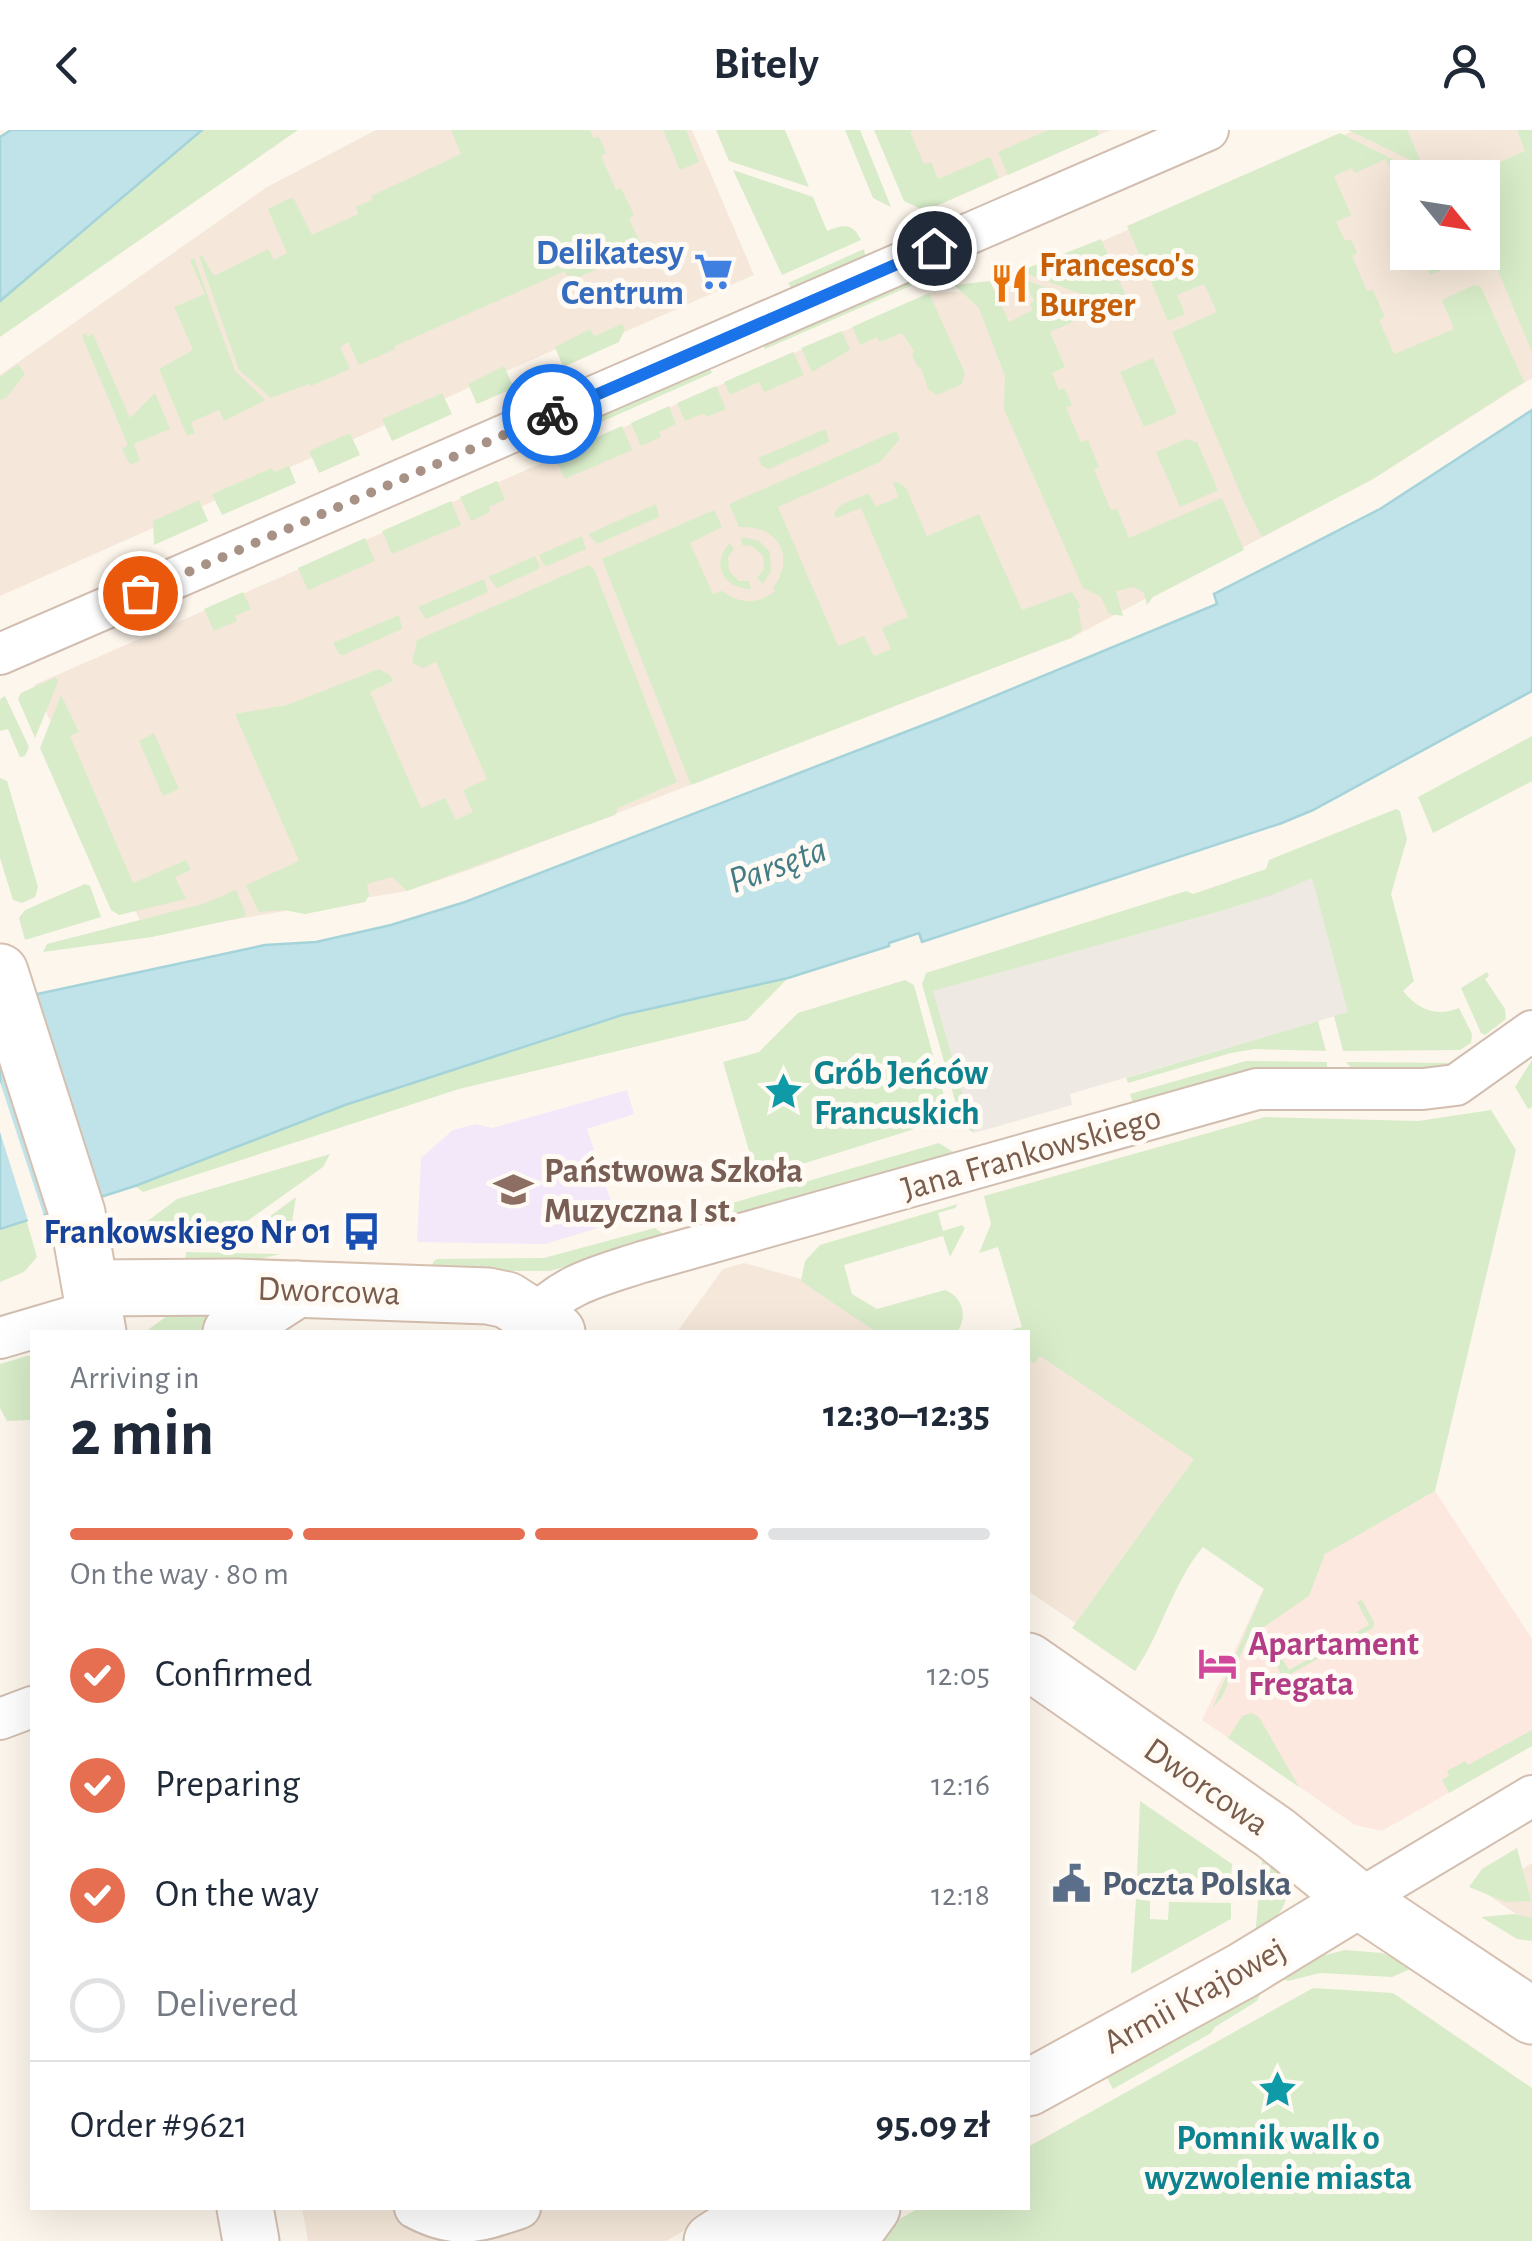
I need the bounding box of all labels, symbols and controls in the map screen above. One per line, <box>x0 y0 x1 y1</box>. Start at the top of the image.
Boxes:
icon: back <box>40 38 95 93</box>
icon: person <box>1437 38 1492 93</box>
text: Bitely <box>713 42 819 87</box>
north arrow <box>1390 160 1500 270</box>
map controls <box>1390 160 1500 270</box>
pin <box>892 206 977 291</box>
icon: home <box>907 221 962 276</box>
place label: Delikatesy Centrum <box>536 236 684 311</box>
place label: Francesco's Burger <box>1039 248 1194 323</box>
supermarket icon: Delikatesy Centrum <box>693 251 735 293</box>
restaurant icon: Francesco's Burger <box>988 263 1030 305</box>
courier <box>502 364 602 464</box>
icon: bike <box>525 387 580 442</box>
pin <box>98 551 183 636</box>
icon: bag <box>113 566 168 621</box>
water label: Parsęta <box>723 831 832 901</box>
place label: Grób Jeńców Francuskich <box>814 1056 989 1131</box>
place icon: Grób Jeńców Francuskich <box>763 1071 805 1113</box>
street label: Jana Frankowskiego <box>898 1100 1165 1207</box>
place label: Państwowa Szkoła Muzyczna I st. <box>544 1154 803 1229</box>
school or university icon: Państwowa Szkoła Muzyczna I st. <box>493 1169 535 1211</box>
bus stop icon: Frankowskiego Nr 01 <box>341 1210 383 1252</box>
place label: Frankowskiego Nr 01 <box>43 1215 332 1250</box>
street label: Dworcowa <box>257 1272 401 1311</box>
text: Arriving in <box>70 1362 199 1394</box>
text: 12:30–12:35 <box>823 1396 990 1434</box>
text: 2 min <box>70 1402 214 1467</box>
text: On the way · 80 m <box>70 1558 289 1590</box>
place label: Apartament Fregata <box>1248 1627 1419 1702</box>
hotel icon: Apartament Fregata <box>1197 1642 1239 1684</box>
icon: check <box>70 1648 125 1703</box>
text: Confirmed <box>155 1656 312 1694</box>
text: 12:05 <box>927 1659 990 1691</box>
street label: Dworcowa <box>1137 1732 1275 1843</box>
icon: check <box>70 1758 125 1813</box>
text: Preparing <box>155 1766 300 1804</box>
text: 12:16 <box>931 1769 990 1801</box>
public building icon: Poczta Polska <box>1051 1862 1093 1904</box>
place label: Poczta Polska <box>1102 1867 1292 1902</box>
icon: check <box>70 1868 125 1923</box>
text: On the way <box>155 1876 319 1914</box>
text: 12:18 <box>931 1879 990 1911</box>
street label: Armii Krajowej <box>1098 1932 1292 2061</box>
text: Delivered <box>155 1986 298 2024</box>
place icon: Pomnik walk o wyzwolenie miasta <box>1257 2069 1299 2111</box>
text: Order #9621 <box>70 2107 248 2145</box>
text: 95.09 zł <box>876 2107 990 2145</box>
place label: Pomnik walk o wyzwolenie miasta <box>1144 2121 1412 2196</box>

